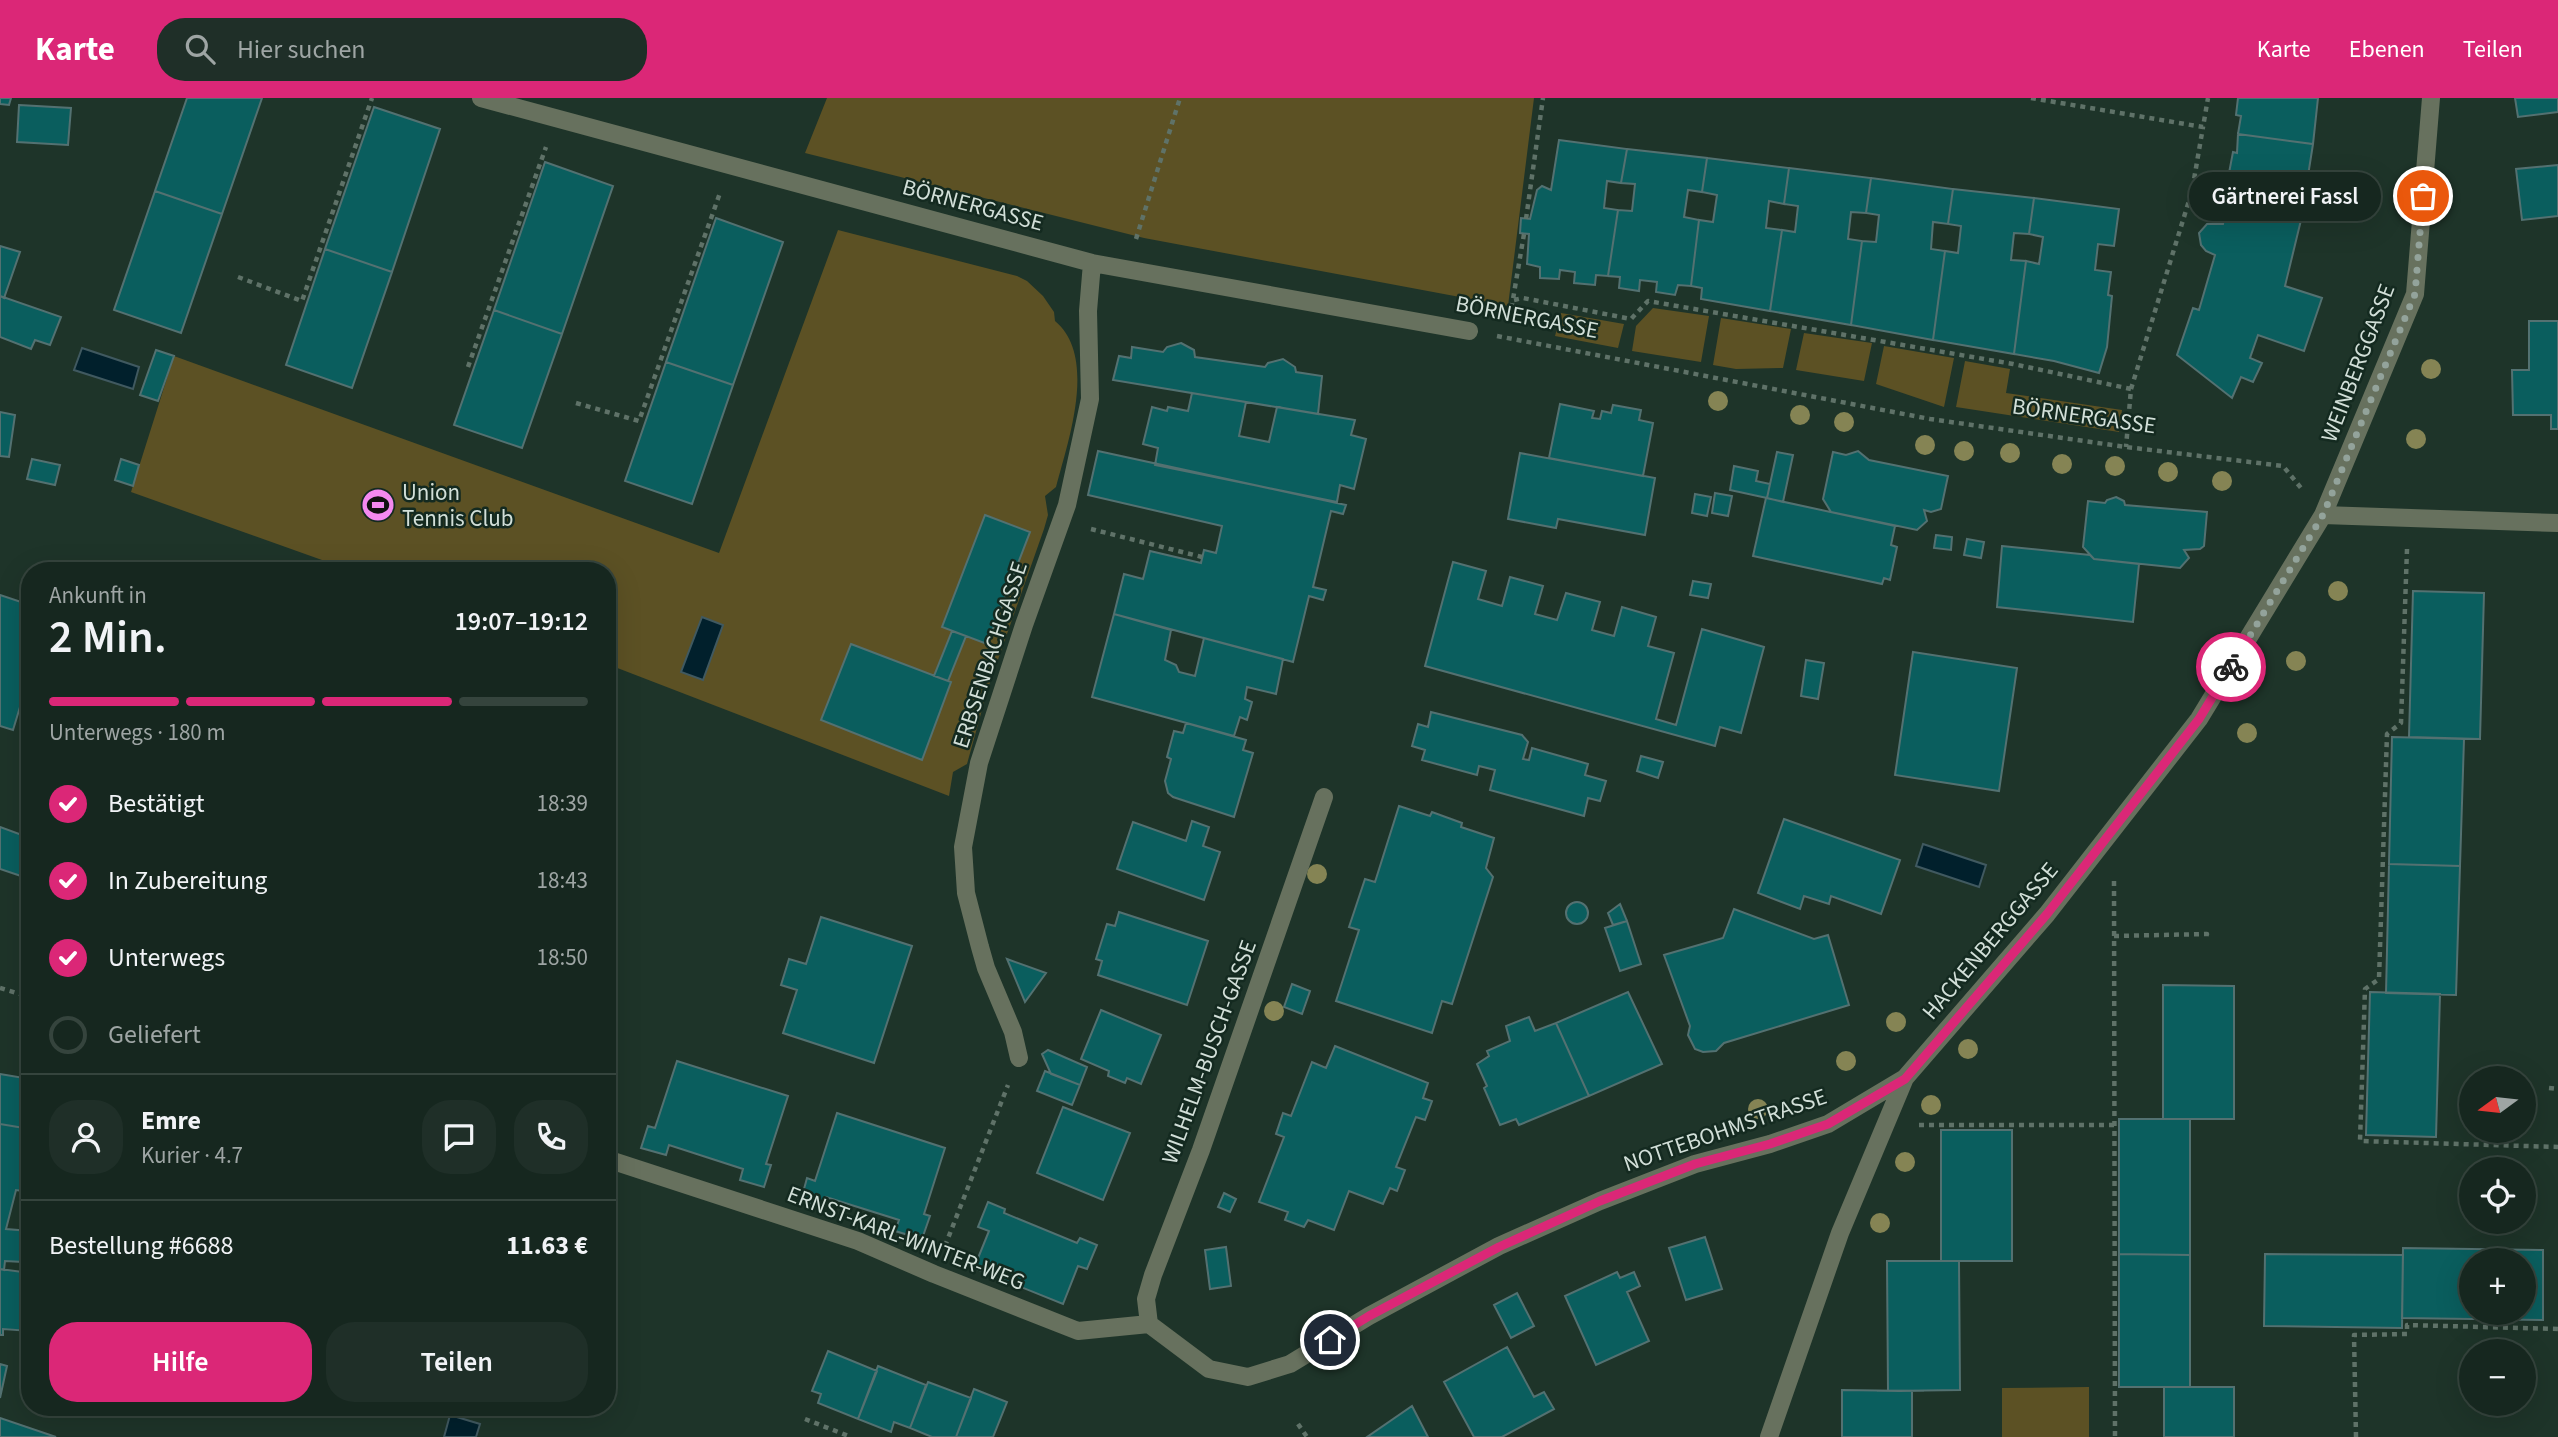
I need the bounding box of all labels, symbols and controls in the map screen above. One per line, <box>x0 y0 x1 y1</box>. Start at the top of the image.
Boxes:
search box <box>157 18 647 81</box>
text: Karte <box>35 26 115 73</box>
icon: search <box>181 30 219 68</box>
text: Hier suchen <box>237 31 366 68</box>
text: Karte <box>2257 32 2311 67</box>
text: Ebenen <box>2349 32 2425 67</box>
text: Teilen <box>2463 32 2523 67</box>
pin <box>2393 166 2453 226</box>
street label: BÖRNERGASSE <box>899 170 1047 240</box>
callout: Gärtnerei Fassl <box>2188 172 2381 220</box>
icon: bag <box>2404 177 2442 215</box>
text: Gärtnerei Fassl <box>2211 180 2359 213</box>
street label: WEINBERGGASSE <box>2313 279 2403 447</box>
street label: BÖRNERGASSE <box>1453 287 1601 347</box>
street label: BÖRNERGASSE <box>2010 390 2158 442</box>
place label: Union Tennis Club <box>402 476 514 535</box>
sports icon: Union Tennis Club <box>359 486 397 524</box>
street label: ERBSENBACHGASSE <box>944 557 1036 753</box>
text: Ankunft in <box>49 579 147 612</box>
text: 19:07–19:12 <box>455 603 588 640</box>
text: 2 Min. <box>49 605 167 670</box>
courier <box>2196 632 2266 702</box>
icon: bike <box>2212 648 2250 686</box>
text: Unterwegs · 180 m <box>49 716 225 749</box>
icon: check <box>49 785 87 823</box>
text: Bestätigt <box>108 785 205 822</box>
text: 18:39 <box>537 787 588 820</box>
street label: HACKENBERGGASSE <box>1914 855 2066 1027</box>
icon: check <box>49 862 87 900</box>
text: In Zubereitung <box>108 862 267 899</box>
text: 18:43 <box>537 864 588 897</box>
street label: WILHELM-BUSCH-GASSE <box>1153 935 1265 1169</box>
icon: check <box>49 939 87 977</box>
text: Unterwegs <box>108 939 225 976</box>
text: 18:50 <box>537 941 588 974</box>
text: Geliefert <box>108 1016 201 1053</box>
north arrow <box>2459 1066 2536 1143</box>
map controls <box>2459 1066 2536 1416</box>
street label: NOTTEBOHMSTRASSE <box>1619 1080 1831 1180</box>
button: person <box>49 1100 123 1174</box>
button: chat <box>422 1100 496 1174</box>
button: phone <box>514 1100 588 1174</box>
text: Emre <box>141 1102 201 1139</box>
text: Kurier · 4.7 <box>141 1139 243 1172</box>
button: locate <box>2459 1157 2536 1234</box>
street label: ERNST-KARL-WINTER-WEG <box>782 1177 1030 1299</box>
text: Bestellung #6688 <box>49 1227 233 1264</box>
text: 11.63 € <box>506 1227 588 1264</box>
button: + <box>2459 1248 2536 1325</box>
pin <box>1300 1310 1360 1370</box>
icon: home <box>1311 1321 1349 1359</box>
button: Hilfe <box>49 1322 312 1402</box>
button: Teilen <box>326 1322 588 1402</box>
button: − <box>2459 1339 2536 1416</box>

